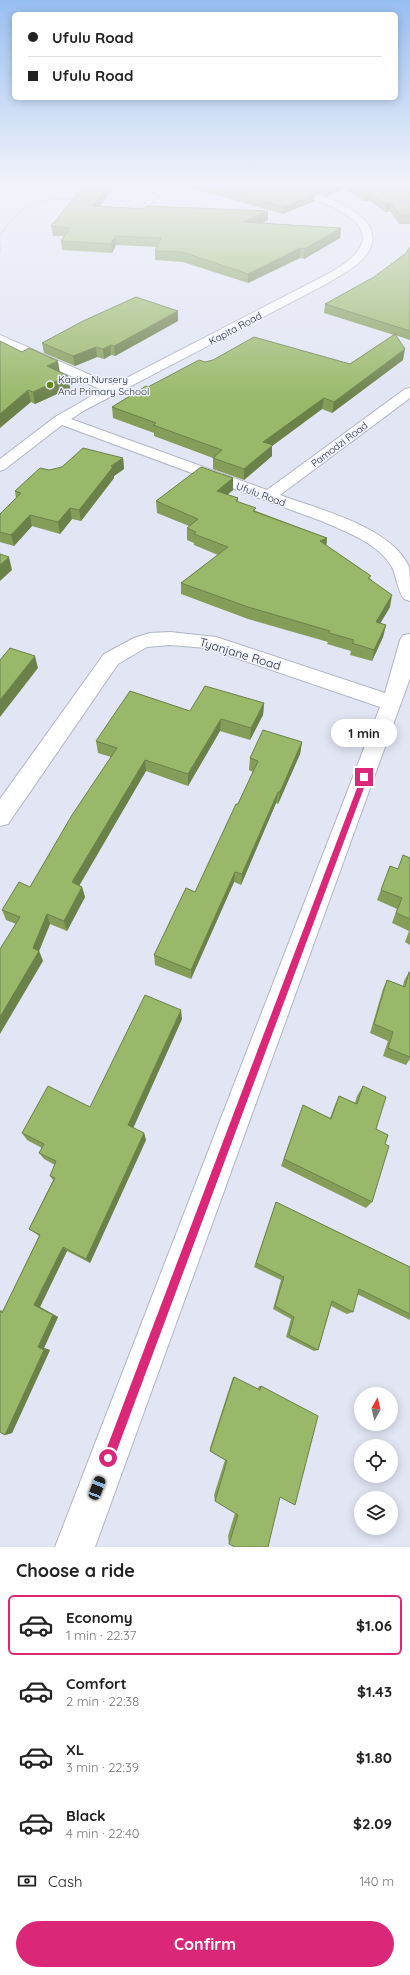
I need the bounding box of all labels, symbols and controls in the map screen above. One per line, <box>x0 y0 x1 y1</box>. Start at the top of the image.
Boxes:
text: Ufulu Road <box>52 28 133 47</box>
text: Ufulu Road <box>52 66 133 85</box>
street label: Kapita Road <box>207 309 264 348</box>
place label: Kapita Nursery And Primary School <box>58 373 149 398</box>
marker: Kapita Nursery And Primary School <box>45 380 55 390</box>
street label: Pamodzi Road <box>308 419 370 470</box>
street label: Ufulu Road <box>234 479 287 509</box>
street label: Tyanjane Road <box>198 634 283 673</box>
callout: 1 min <box>331 719 397 747</box>
text: 1 min <box>348 725 380 741</box>
route end <box>355 768 373 786</box>
north arrow <box>354 1387 398 1431</box>
map controls <box>354 1387 398 1535</box>
button: locate <box>354 1439 398 1483</box>
route start <box>99 1449 117 1467</box>
car <box>87 1475 107 1501</box>
button: layers <box>354 1491 398 1535</box>
text: Choose a ride <box>16 1559 135 1582</box>
icon: car <box>18 1607 54 1643</box>
text: Economy <box>66 1608 133 1627</box>
text: $1.06 <box>356 1616 392 1635</box>
text: 1 min · 22:37 <box>66 1627 136 1643</box>
icon: car <box>18 1673 54 1709</box>
text: Comfort <box>66 1674 127 1693</box>
text: $1.43 <box>357 1682 392 1701</box>
text: 2 min · 22:38 <box>66 1693 139 1709</box>
icon: car <box>18 1739 54 1775</box>
text: XL <box>66 1740 84 1759</box>
text: $1.80 <box>356 1748 392 1767</box>
text: 3 min · 22:39 <box>66 1759 139 1775</box>
icon: car <box>18 1805 54 1841</box>
text: Black <box>66 1806 106 1825</box>
text: $2.09 <box>353 1814 392 1833</box>
text: 4 min · 22:40 <box>66 1825 140 1841</box>
icon: cash <box>16 1870 38 1892</box>
text: Cash <box>48 1872 82 1891</box>
text: 140 m <box>359 1873 394 1889</box>
button: Confirm <box>16 1921 394 1967</box>

